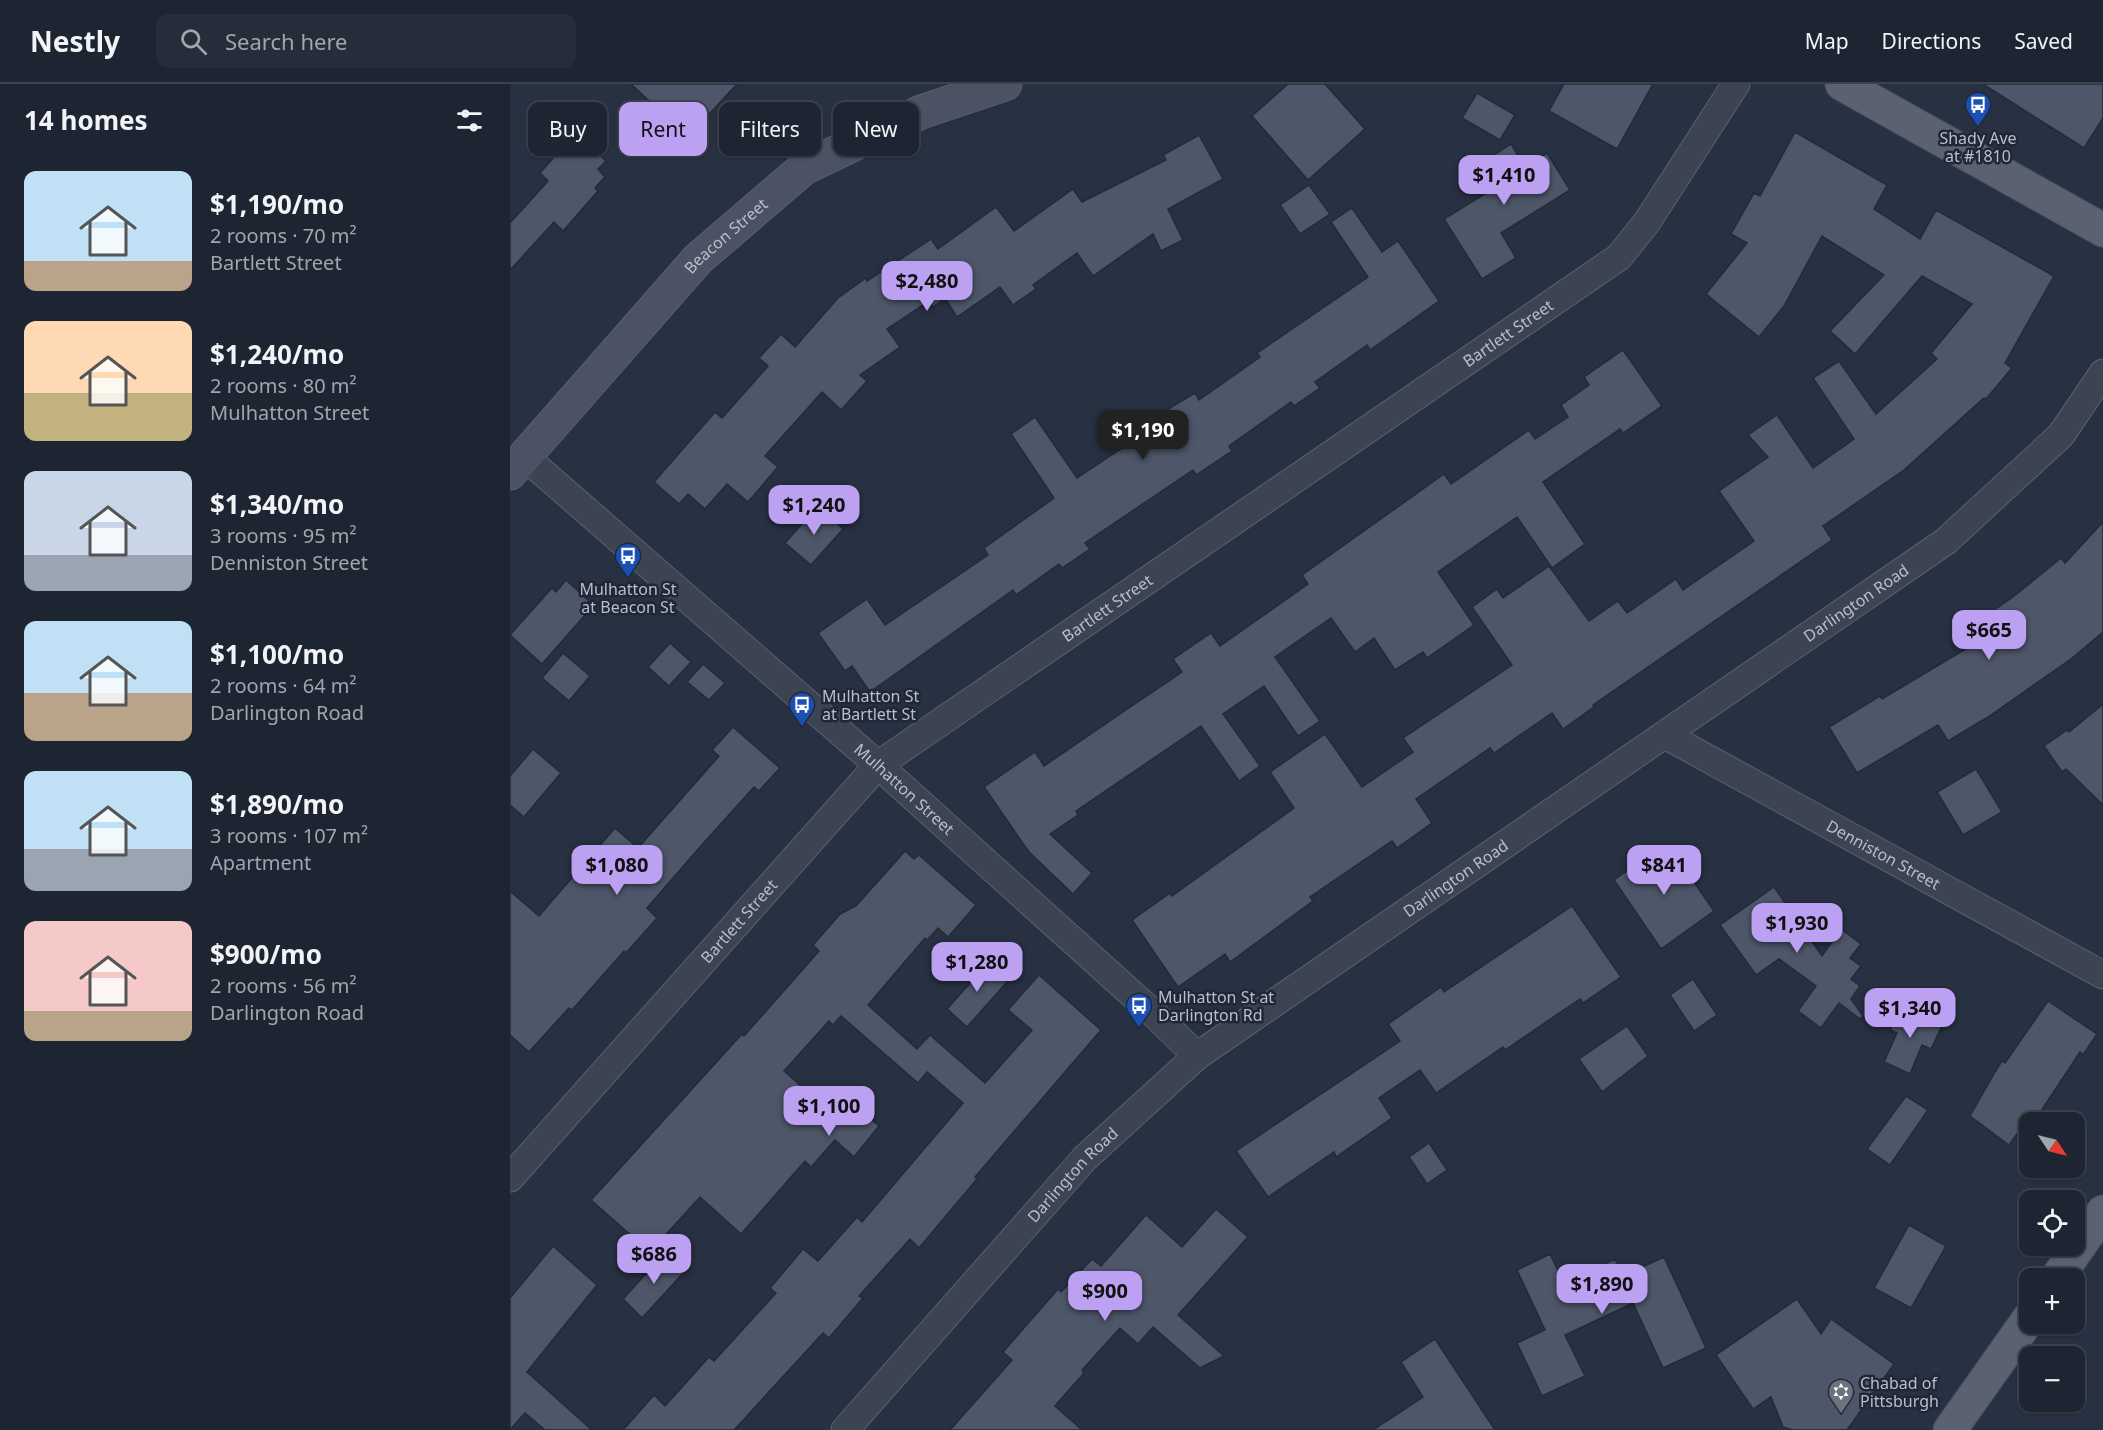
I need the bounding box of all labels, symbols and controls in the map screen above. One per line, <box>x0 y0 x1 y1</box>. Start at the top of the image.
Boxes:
search box <box>156 14 576 68</box>
text: Nestly <box>30 22 120 60</box>
icon: search <box>177 25 210 58</box>
text: Search here <box>225 26 347 56</box>
text: Map <box>1805 27 1849 55</box>
text: Directions <box>1882 27 1981 55</box>
text: Saved <box>2014 27 2073 55</box>
bus stop icon: Shady Ave at #1810 <box>1963 90 1993 128</box>
text: 14 homes <box>24 102 148 138</box>
chip: Buy <box>528 102 607 156</box>
chip: Rent <box>619 102 707 156</box>
chip: Filters <box>719 102 821 156</box>
chip: New <box>833 102 919 156</box>
icon: filters <box>453 104 486 137</box>
place label: Shady Ave at #1810 <box>1939 127 2017 167</box>
pin: $1,410 <box>1455 155 1553 206</box>
text: $1,410 <box>1473 161 1535 188</box>
text: $1,190/mo <box>210 186 344 222</box>
street label: Beacon Street <box>679 193 772 278</box>
icon: home <box>72 195 144 267</box>
text: 2 rooms · 70 m² <box>210 222 357 249</box>
text: Bartlett Street <box>210 249 342 276</box>
pin: $2,480 <box>878 261 976 312</box>
text: $2,480 <box>896 267 958 294</box>
street label: Bartlett Street <box>1458 294 1558 372</box>
text: $1,240/mo <box>210 336 344 372</box>
icon: home <box>72 345 144 417</box>
text: 2 rooms · 80 m² <box>210 372 357 399</box>
text: Mulhatton Street <box>210 399 369 426</box>
pin: $1,190 <box>1094 410 1192 461</box>
text: $1,190 <box>1112 416 1174 443</box>
pin: $1,240 <box>765 485 863 536</box>
text: $1,340/mo <box>210 486 344 522</box>
text: $1,240 <box>783 491 845 518</box>
icon: home <box>72 495 144 567</box>
text: 3 rooms · 95 m² <box>210 522 357 549</box>
bus stop icon: Mulhatton St at Beacon St <box>613 541 643 579</box>
text: Denniston Street <box>210 549 368 576</box>
street label: Darlington Road <box>1799 559 1913 647</box>
street label: Bartlett Street <box>1057 569 1157 647</box>
place label: Mulhatton St at Beacon St <box>579 578 677 618</box>
pin: $665 <box>1953 610 2025 661</box>
text: $665 <box>1966 616 2012 643</box>
text: $1,100/mo <box>210 636 344 672</box>
icon: home <box>72 645 144 717</box>
text: 2 rooms · 64 m² <box>210 672 357 699</box>
place label: Mulhatton St at Bartlett St <box>822 685 919 725</box>
bus stop icon: Mulhatton St at Bartlett St <box>787 690 817 728</box>
text: Darlington Road <box>210 699 364 726</box>
street label: Mulhatton Street <box>850 738 959 840</box>
text: $1,890/mo <box>210 786 344 822</box>
icon: home <box>72 795 144 867</box>
street label: Denniston Street <box>1823 815 1944 895</box>
text: 3 rooms · 107 m² <box>210 822 368 849</box>
street label: Darlington Road <box>1399 834 1513 922</box>
pin: $1,080 <box>568 845 666 896</box>
pin: $841 <box>1628 845 1700 896</box>
text: Apartment <box>210 849 311 876</box>
text: $1,080 <box>586 851 648 878</box>
text: $841 <box>1641 851 1687 878</box>
street label: Bartlett Street <box>696 874 782 968</box>
pin: $1,930 <box>1748 903 1846 954</box>
text: $1,930 <box>1766 909 1828 936</box>
text: $900/mo <box>210 936 322 972</box>
pin: $1,280 <box>928 942 1026 993</box>
icon: home <box>72 945 144 1017</box>
text: $1,280 <box>946 948 1008 975</box>
text: 2 rooms · 56 m² <box>210 972 357 999</box>
place label: Mulhatton St at Darlington Rd <box>1158 986 1274 1026</box>
pin: $1,340 <box>1861 988 1959 1039</box>
bus stop icon: Mulhatton St at Darlington Rd <box>1124 991 1154 1029</box>
text: $1,340 <box>1879 994 1941 1021</box>
text: Darlington Road <box>210 999 364 1026</box>
pin: $1,100 <box>780 1086 878 1137</box>
text: $1,100 <box>798 1092 860 1119</box>
north arrow <box>2019 1112 2085 1178</box>
map controls <box>2019 1112 2085 1412</box>
street label: Darlington Road <box>1022 1122 1123 1227</box>
button: locate <box>2019 1190 2085 1256</box>
pin: $686 <box>618 1234 690 1285</box>
text: $686 <box>631 1240 677 1267</box>
pin: $1,890 <box>1553 1264 1651 1315</box>
button: + <box>2019 1268 2085 1334</box>
text: $1,890 <box>1571 1270 1633 1297</box>
pin: $900 <box>1069 1271 1141 1322</box>
text: $900 <box>1082 1277 1128 1304</box>
button: − <box>2019 1346 2085 1412</box>
place label: Chabad of Pittsburgh <box>1860 1372 1939 1412</box>
synagogue icon: Chabad of Pittsburgh <box>1826 1377 1856 1415</box>

